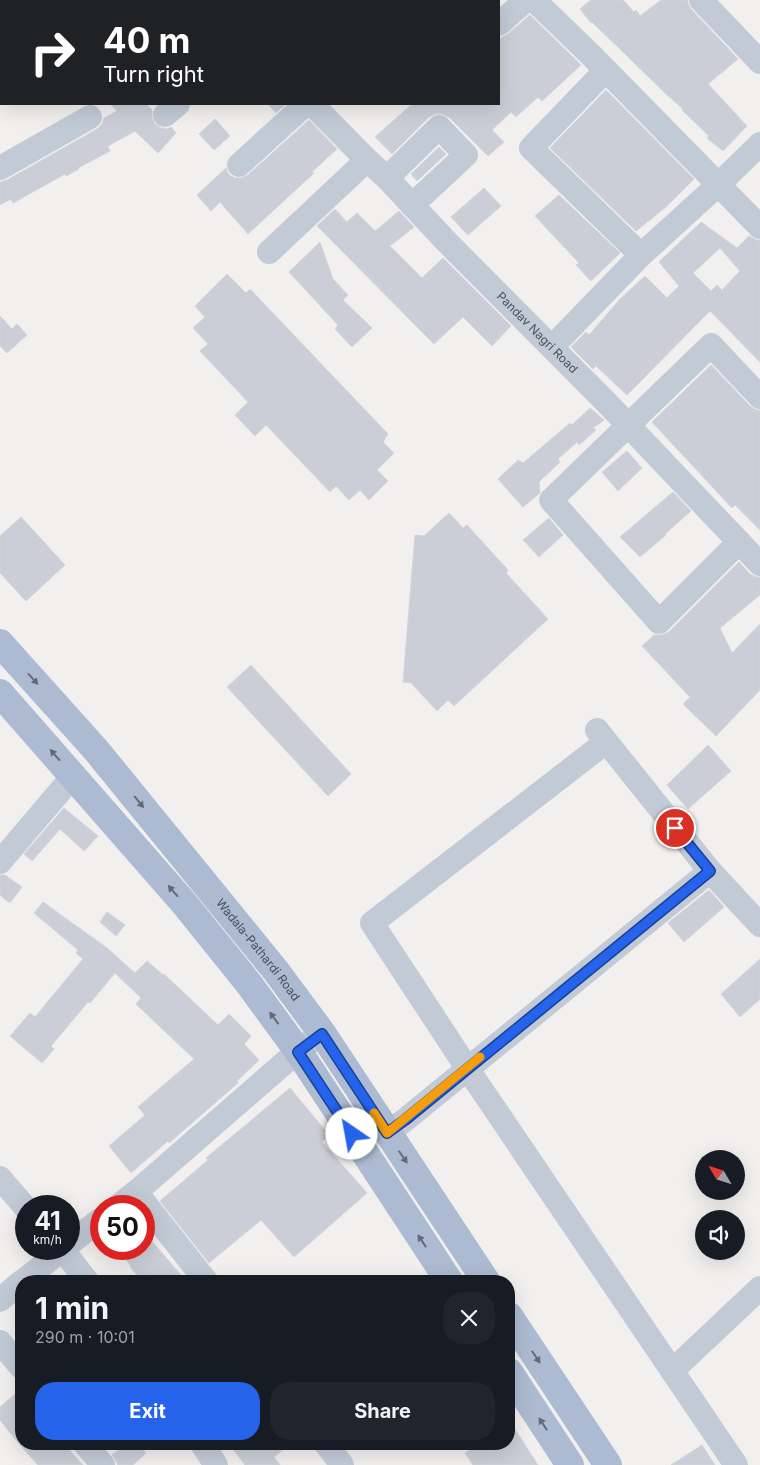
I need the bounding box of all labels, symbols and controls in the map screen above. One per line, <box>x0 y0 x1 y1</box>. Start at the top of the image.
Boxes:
text: 40 m <box>103 19 191 61</box>
icon: right <box>20 20 85 85</box>
text: Turn right <box>103 61 204 87</box>
street label: Pandav Nagri Road <box>494 289 581 376</box>
one-way arrow <box>27 673 38 686</box>
one-way arrow <box>49 749 60 762</box>
one-way arrow <box>133 796 144 809</box>
pin <box>654 807 696 849</box>
icon: arrive <box>661 814 689 842</box>
one-way arrow <box>167 885 179 897</box>
street label: Wadala-Pathardi Road <box>213 895 304 1004</box>
one-way arrow <box>269 1011 279 1025</box>
position arrow <box>325 1107 377 1159</box>
one-way arrow <box>398 1150 408 1163</box>
north arrow <box>695 1150 745 1200</box>
map controls <box>695 1150 745 1260</box>
speed limit sign: 50 <box>90 1195 155 1260</box>
text: 41 <box>34 1206 61 1236</box>
button: sound <box>695 1210 745 1260</box>
text: km/h <box>33 1232 62 1247</box>
one-way arrow <box>418 1234 427 1247</box>
text: 1 min <box>35 1290 109 1326</box>
button: close <box>443 1292 495 1344</box>
text: 290 m · 10:01 <box>35 1327 135 1347</box>
one-way arrow <box>531 1350 541 1363</box>
button: Exit <box>35 1382 260 1440</box>
button: Share <box>270 1382 495 1440</box>
one-way arrow <box>538 1418 548 1431</box>

